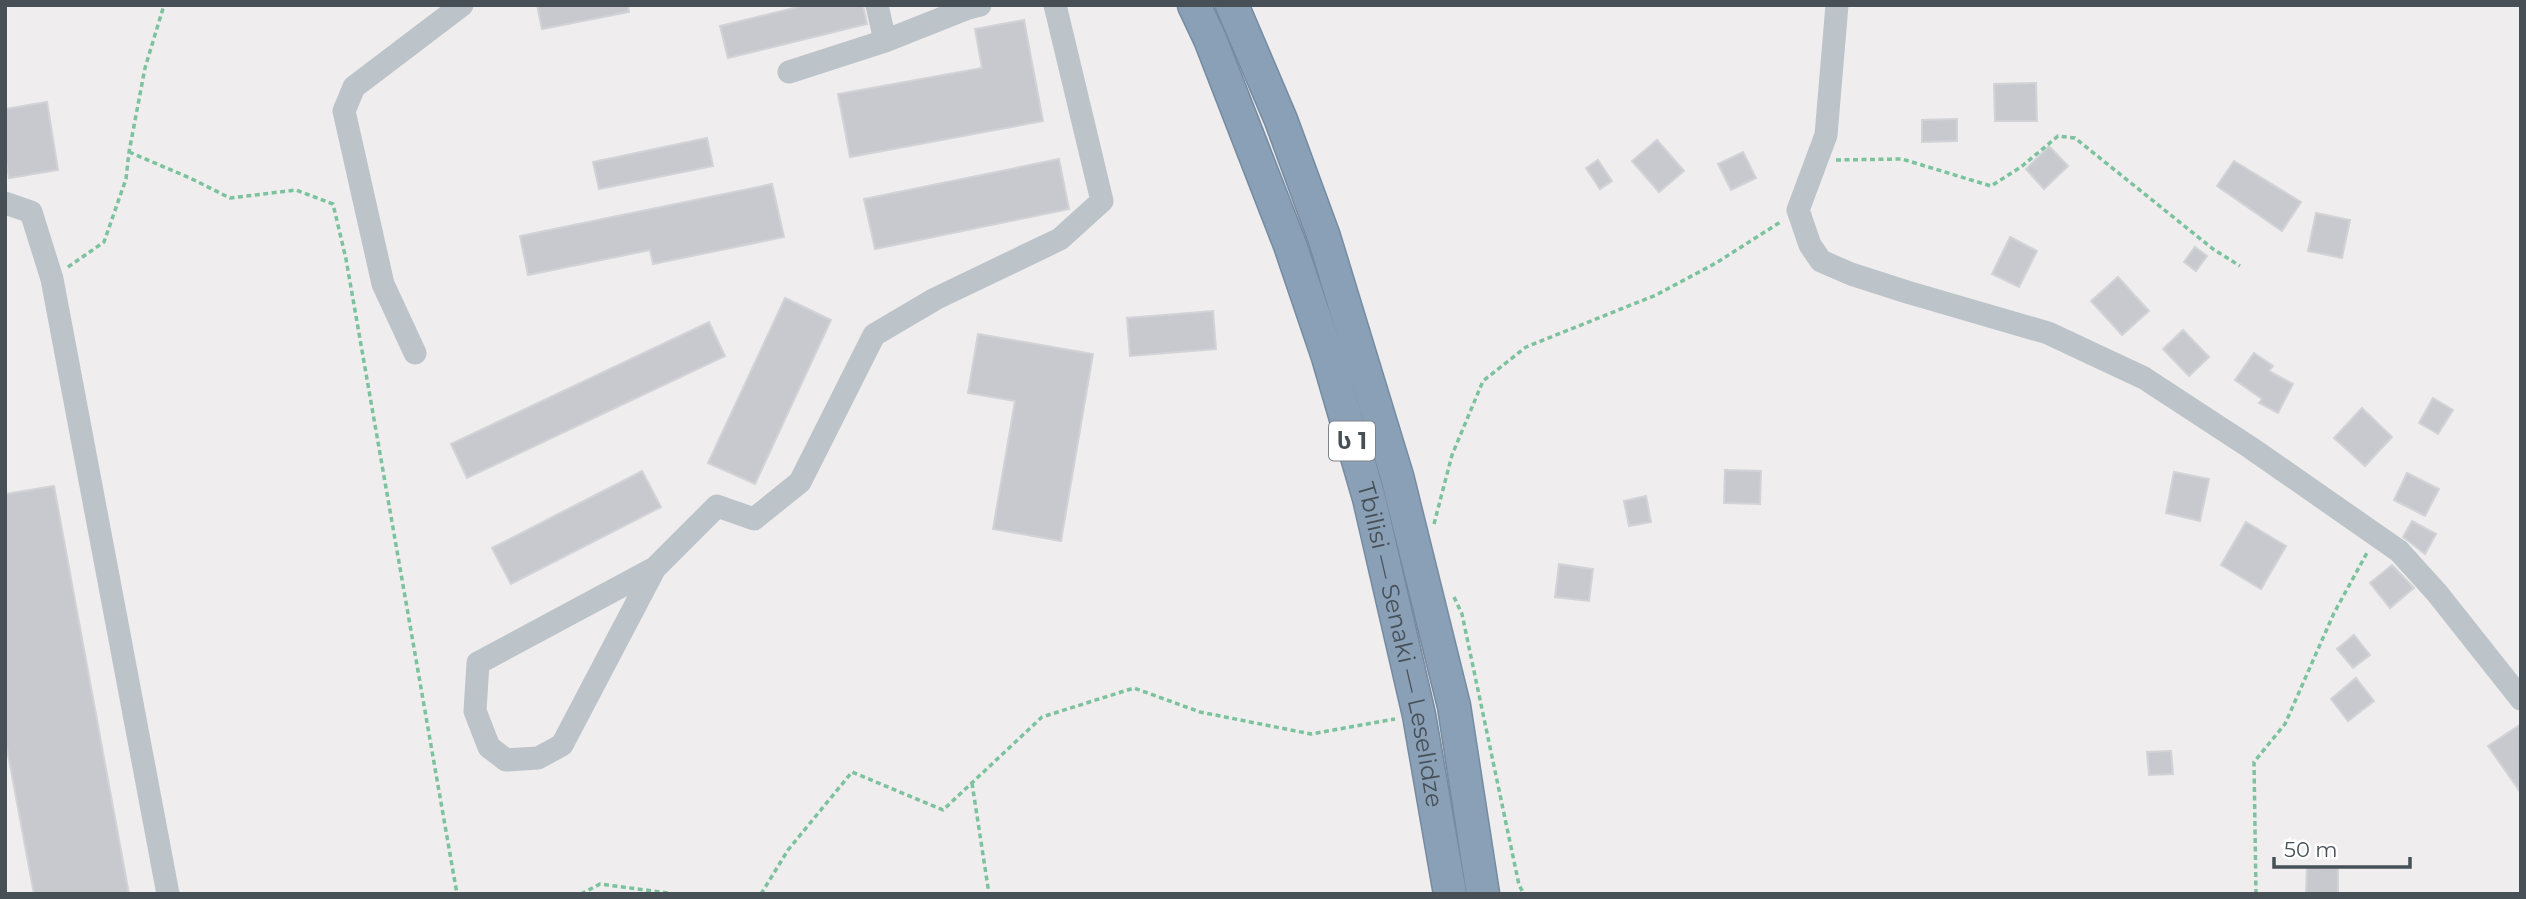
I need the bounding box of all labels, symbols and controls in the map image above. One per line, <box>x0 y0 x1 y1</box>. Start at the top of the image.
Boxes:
road number: ს 1 <box>1329 422 1375 461</box>
street label: Tbilisi — Senaki — Leselidze <box>1351 479 1450 810</box>
scale bar <box>2274 825 2410 869</box>
text: 50 m <box>2284 837 2338 862</box>

